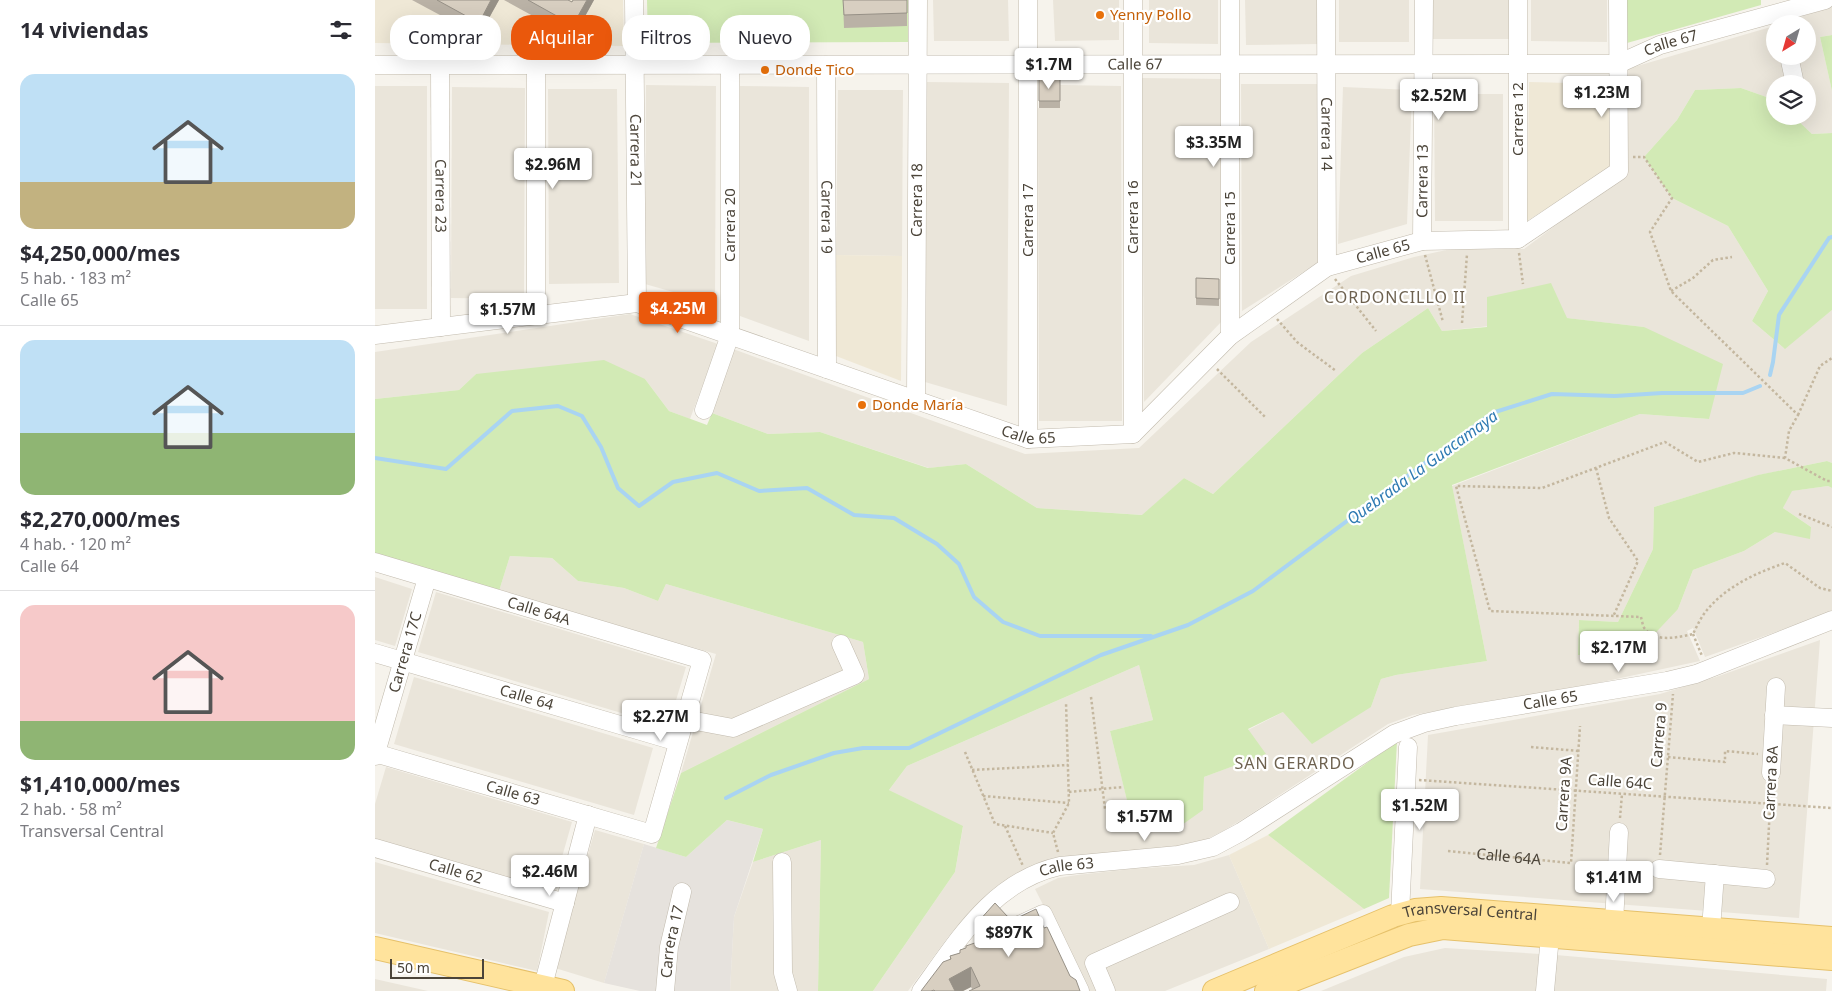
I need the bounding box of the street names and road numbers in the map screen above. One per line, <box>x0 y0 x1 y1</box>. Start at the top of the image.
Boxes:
street label: Calle 67 <box>1640 24 1700 60</box>
street label: Calle 67 <box>1107 53 1163 73</box>
street label: Carrera 12 <box>1507 82 1527 156</box>
street label: Carrera 14 <box>1317 97 1338 171</box>
street label: Carrera 21 <box>626 114 647 188</box>
street label: Carrera 13 <box>1411 144 1432 218</box>
street label: Carrera 23 <box>431 159 452 233</box>
street label: Carrera 18 <box>906 163 926 237</box>
street label: Carrera 19 <box>817 180 838 254</box>
street label: Carrera 16 <box>1122 180 1142 254</box>
street label: Carrera 17 <box>1017 183 1037 257</box>
street label: Carrera 20 <box>719 188 739 262</box>
street label: Carrera 15 <box>1219 191 1239 265</box>
street label: Calle 65 <box>1353 234 1412 268</box>
street label: Calle 65 <box>999 420 1056 448</box>
street label: Calle 64A <box>505 591 573 629</box>
street label: Carrera 17C <box>383 609 426 695</box>
street label: Calle 64 <box>498 679 557 714</box>
street label: Calle 65 <box>1521 685 1579 714</box>
street label: Carrera 9 <box>1645 702 1671 768</box>
street label: Carrera 8A <box>1758 745 1782 821</box>
street label: Carrera 9A <box>1550 756 1576 832</box>
street label: Calle 64C <box>1587 769 1654 793</box>
street label: Calle 63 <box>484 775 543 809</box>
street label: Calle 64A <box>1476 843 1542 869</box>
street label: Calle 63 <box>1036 852 1095 881</box>
street label: Calle 62 <box>427 853 485 888</box>
street label: Transversal Central <box>1400 897 1538 924</box>
street label: Carrera 17 <box>655 903 688 979</box>

